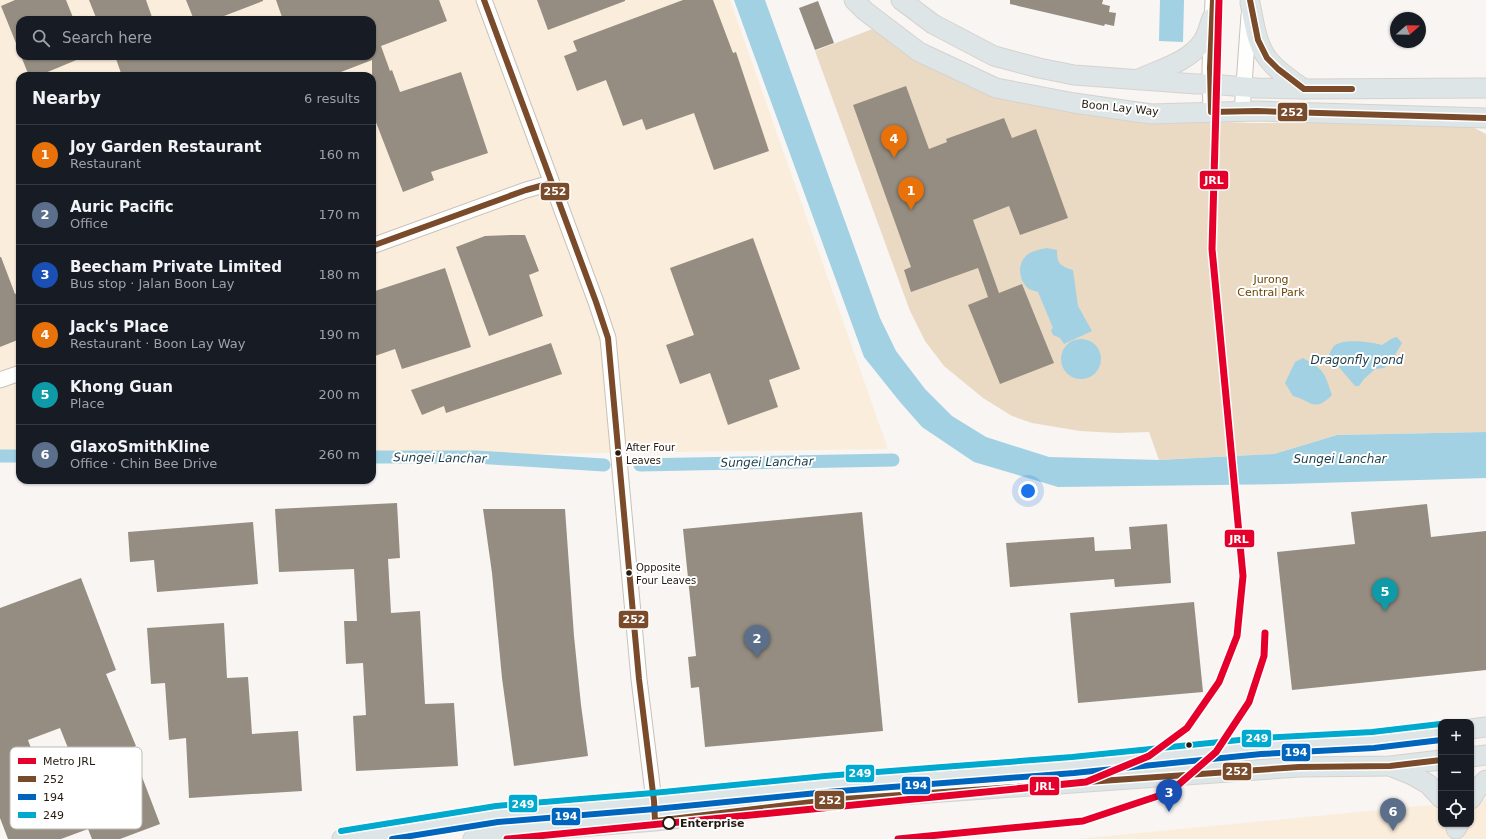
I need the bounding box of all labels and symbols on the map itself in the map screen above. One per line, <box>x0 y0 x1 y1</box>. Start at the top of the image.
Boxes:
north arrow <box>1390 12 1426 48</box>
street label: Boon Lay Way <box>1081 97 1160 119</box>
line badge: 252 <box>1277 102 1308 122</box>
text: 252 <box>1281 106 1303 119</box>
pin: 4 <box>881 125 907 158</box>
line badge: JRL <box>1199 170 1229 190</box>
text: JRL <box>1203 174 1224 187</box>
pin: 1 <box>898 177 924 210</box>
line badge: 252 <box>540 182 570 201</box>
text: 252 <box>544 185 566 198</box>
park label: Jurong Central Park <box>1237 273 1305 299</box>
water label: Dragonfly pond <box>1311 353 1404 367</box>
place label: After Four Leaves <box>626 442 676 466</box>
marker: After Four Leaves <box>613 448 623 458</box>
water label: Sungei Lanchar <box>393 450 488 466</box>
water label: Sungei Lanchar <box>1293 452 1388 466</box>
water label: Sungei Lanchar <box>720 454 815 470</box>
your location <box>1018 481 1038 501</box>
line badge: JRL <box>1224 529 1255 548</box>
text: JRL <box>1228 533 1249 546</box>
place label: Opposite Four Leaves <box>636 562 696 586</box>
marker: Opposite Four Leaves <box>624 568 634 578</box>
pin: 5 <box>1372 578 1398 611</box>
line badge: 252 <box>618 610 649 629</box>
text: 252 <box>623 613 645 626</box>
pin: 2 <box>744 625 770 658</box>
line badge: 249 <box>1241 729 1272 748</box>
text: 249 <box>1246 732 1268 745</box>
unlabelled marker <box>1184 740 1194 750</box>
line badge: 194 <box>1281 743 1311 762</box>
text: 194 <box>1285 746 1308 759</box>
legend <box>10 747 142 829</box>
text: Metro JRL <box>43 755 96 768</box>
line badge: 252 <box>1222 762 1252 781</box>
line badge: 249 <box>845 764 875 783</box>
text: 252 <box>1226 765 1248 778</box>
text: 249 <box>849 767 871 780</box>
text: 252 <box>43 773 64 786</box>
line badge: 194 <box>901 776 931 795</box>
line badge: JRL <box>1029 776 1060 796</box>
text: 194 <box>905 779 928 792</box>
pin: 3 <box>1156 779 1182 812</box>
text: JRL <box>1034 780 1055 793</box>
line badge: 252 <box>814 790 845 810</box>
text: 194 <box>43 791 64 804</box>
line badge: 249 <box>508 794 538 813</box>
text: 252 <box>819 794 841 807</box>
text: 249 <box>512 798 534 811</box>
pin: 6 <box>1380 798 1406 831</box>
line badge: 194 <box>551 807 581 826</box>
text: 249 <box>43 809 64 822</box>
text: 194 <box>555 810 578 823</box>
marker: Enterprise <box>662 816 676 830</box>
place label: Enterprise <box>680 817 745 830</box>

